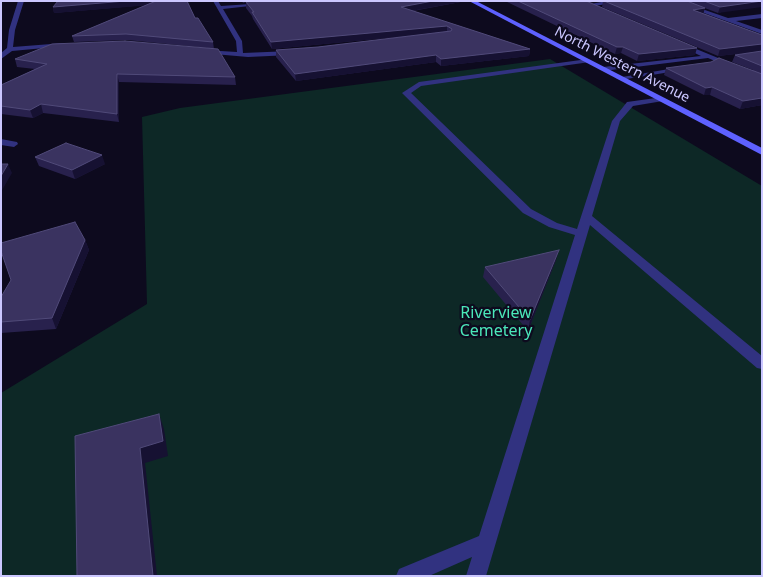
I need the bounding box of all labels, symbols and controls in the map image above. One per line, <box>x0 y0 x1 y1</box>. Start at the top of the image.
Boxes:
street label: North Western Avenue <box>551 24 693 106</box>
park label: Riverview Cemetery <box>460 303 532 341</box>

